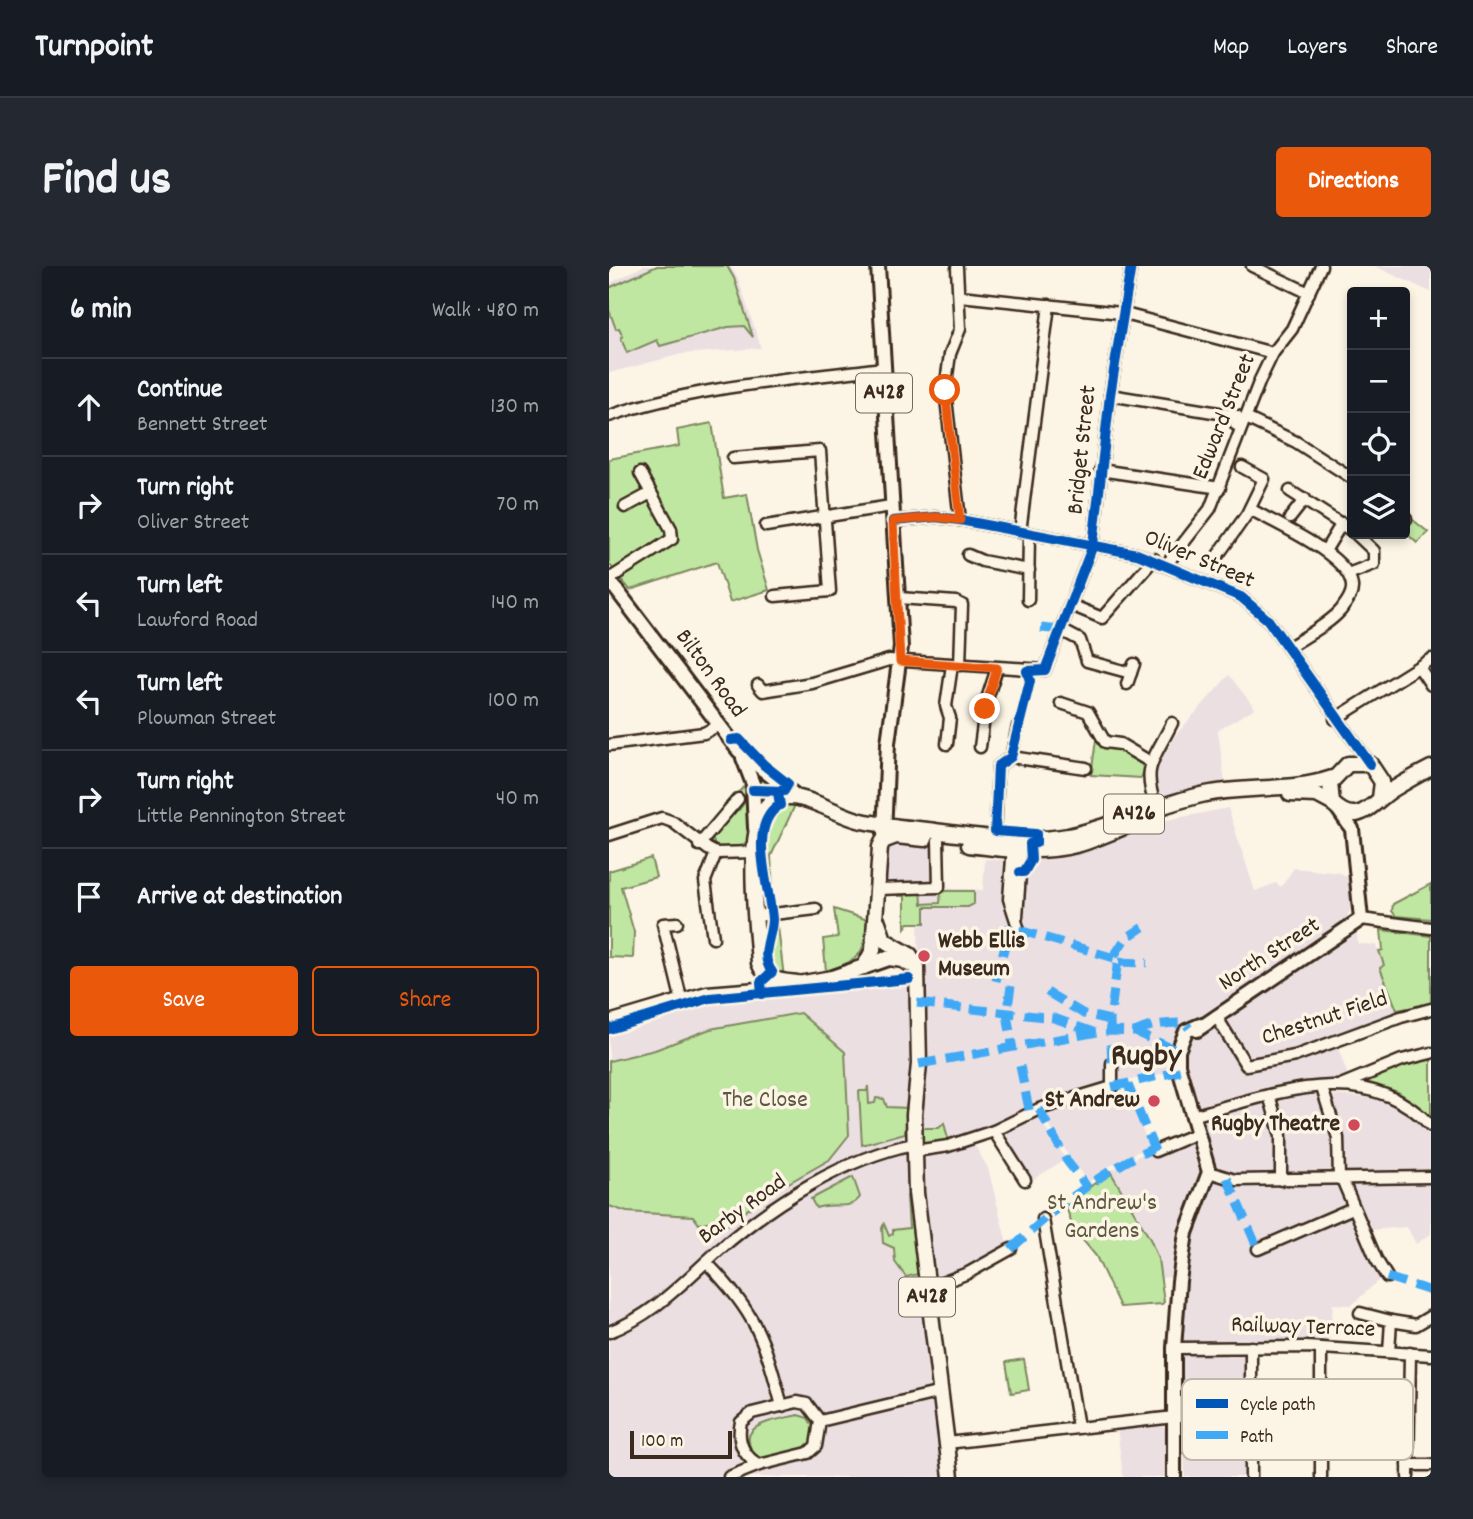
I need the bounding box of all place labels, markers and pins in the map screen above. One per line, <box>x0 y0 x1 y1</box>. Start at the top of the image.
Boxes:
place label: Webb Ellis Museum <box>938 925 1025 987</box>
marker: Webb Ellis Museum <box>916 948 932 964</box>
place label: St Andrew <box>1045 1084 1140 1118</box>
marker: St Andrew <box>1146 1093 1162 1109</box>
place label: Rugby Theatre <box>1211 1108 1340 1142</box>
marker: Rugby Theatre <box>1346 1117 1362 1133</box>

